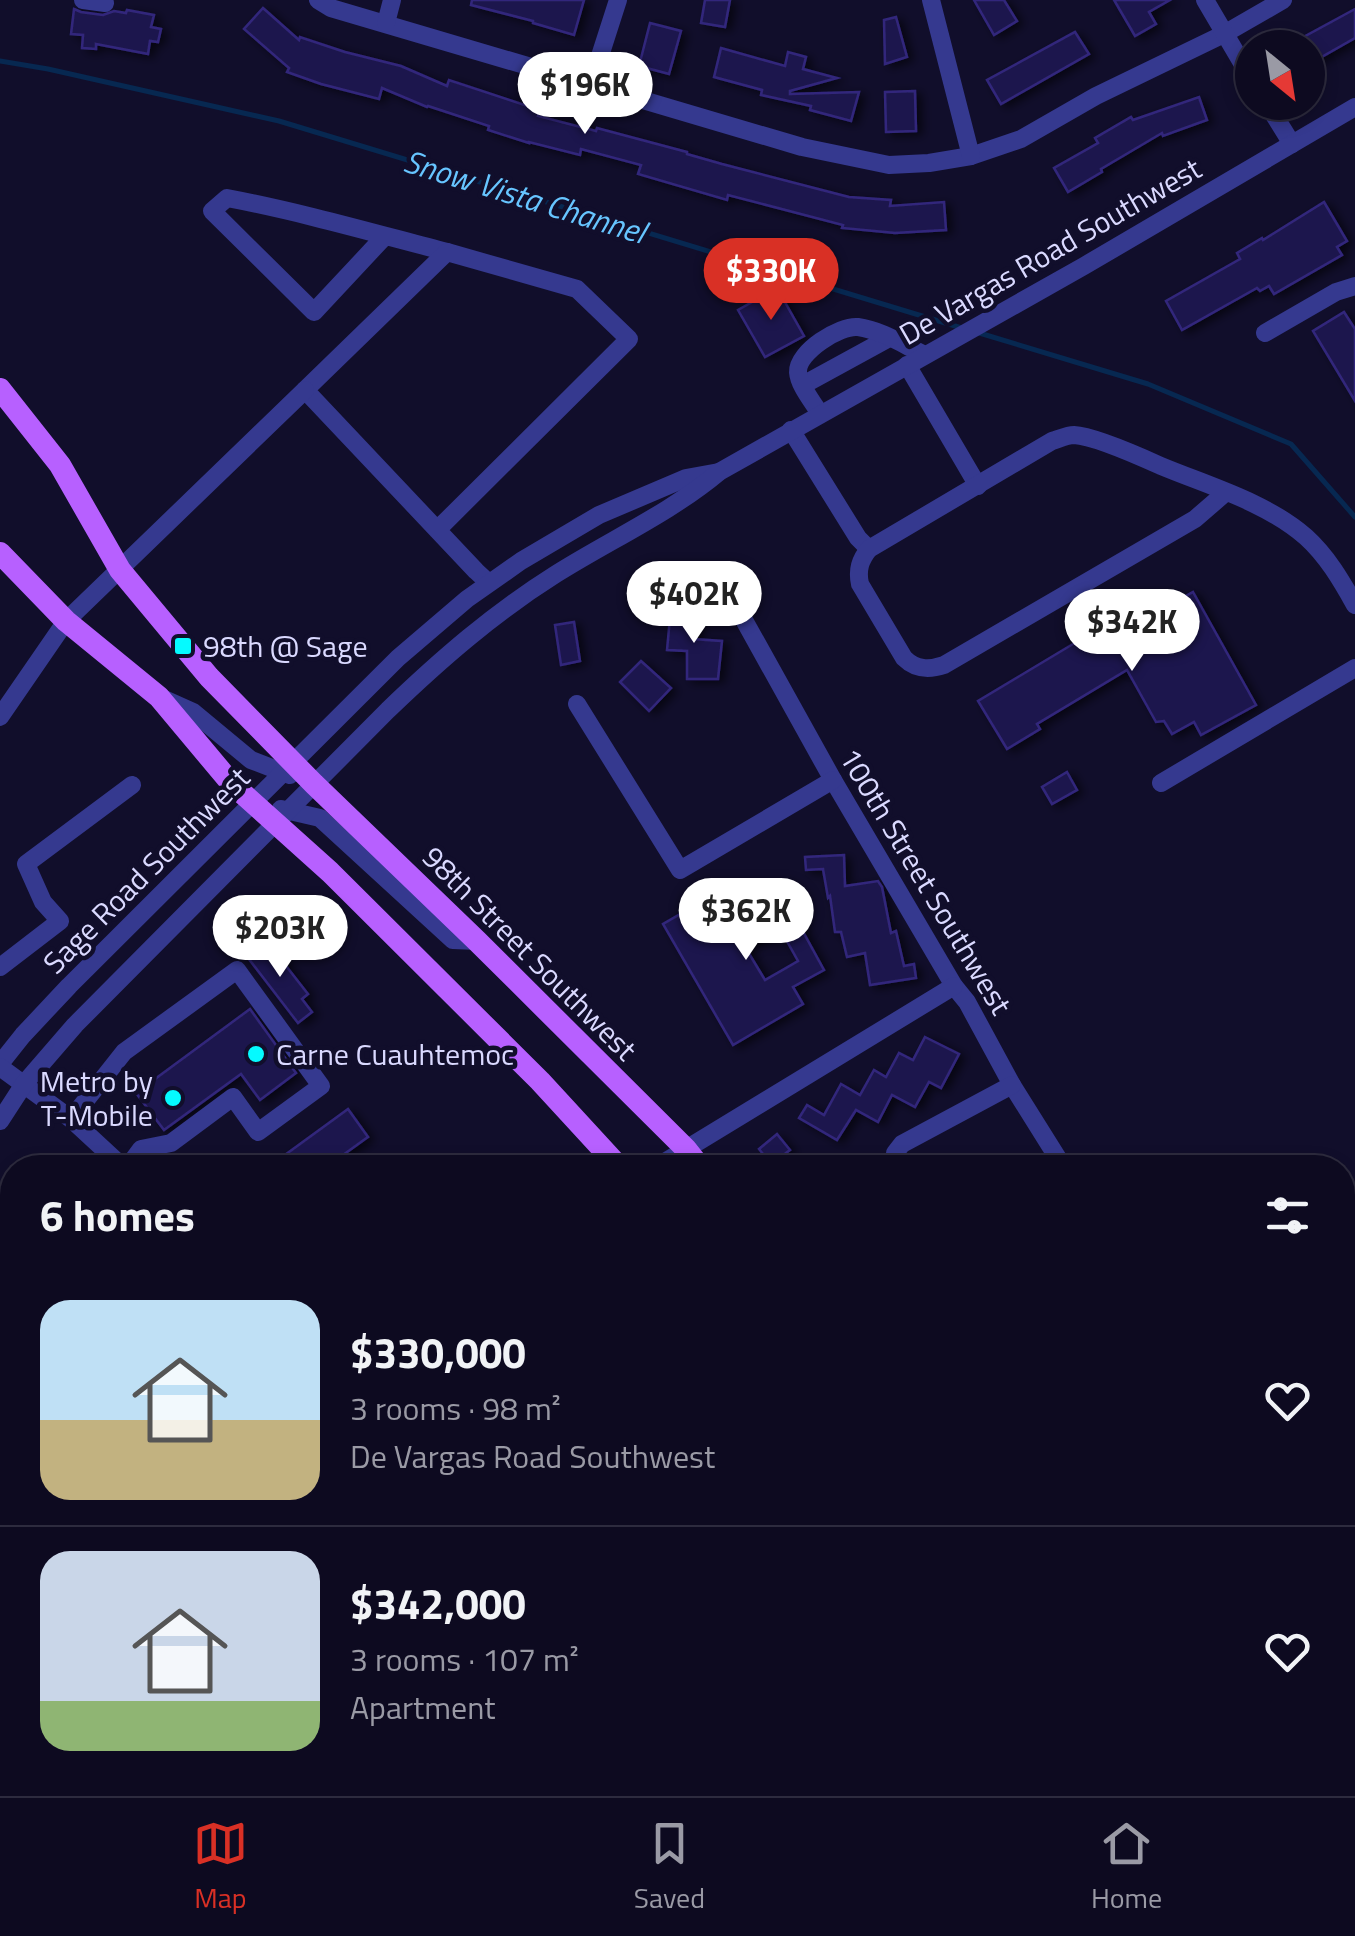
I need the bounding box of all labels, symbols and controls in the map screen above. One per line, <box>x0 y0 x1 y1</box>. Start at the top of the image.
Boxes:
north arrow <box>1235 30 1325 120</box>
map controls <box>1235 30 1325 120</box>
pin: $196K <box>515 52 655 137</box>
text: $196K <box>540 60 630 108</box>
water label: Snow Vista Channel <box>398 136 655 256</box>
street label: De Vargas Road Southwest <box>890 145 1210 357</box>
pin: $330K <box>701 238 841 323</box>
text: $330K <box>726 246 816 294</box>
pin: $402K <box>624 561 764 646</box>
text: $402K <box>649 569 739 617</box>
pin: $342K <box>1062 589 1202 674</box>
text: $342K <box>1087 597 1177 645</box>
place label: 98th @ Sage <box>203 623 368 669</box>
marker: 98th @ Sage <box>172 635 194 657</box>
street label: 100th Street Southwest <box>828 739 1024 1024</box>
street label: Sage Road Southwest <box>32 756 260 984</box>
street label: 98th Street Southwest <box>412 835 648 1071</box>
pin: $362K <box>676 878 816 963</box>
text: $362K <box>701 886 791 934</box>
pin: $203K <box>210 895 350 980</box>
text: $203K <box>235 903 325 951</box>
place label: Carne Cuauhtemoc <box>276 1031 514 1077</box>
marker: Carne Cuauhtemoc <box>245 1043 267 1065</box>
place label: Metro by T-Mobile <box>40 1058 153 1138</box>
marker: Metro by T-Mobile <box>162 1087 184 1109</box>
text: 6 homes <box>40 1183 195 1247</box>
icon: filters <box>1260 1188 1315 1243</box>
text: $330,000 <box>350 1320 526 1384</box>
icon: home <box>120 1340 240 1460</box>
icon: heart <box>1260 1373 1315 1428</box>
text: 3 rooms · 98 m² <box>350 1384 561 1432</box>
text: De Vargas Road Southwest <box>350 1432 715 1480</box>
text: $342,000 <box>350 1571 526 1635</box>
icon: home <box>120 1591 240 1711</box>
icon: heart <box>1260 1624 1315 1679</box>
text: 3 rooms · 107 m² <box>350 1635 579 1683</box>
text: Apartment <box>350 1683 496 1731</box>
tab: Map <box>193 1816 248 1919</box>
tab: Saved <box>634 1816 705 1919</box>
tab: Home <box>1091 1816 1162 1919</box>

